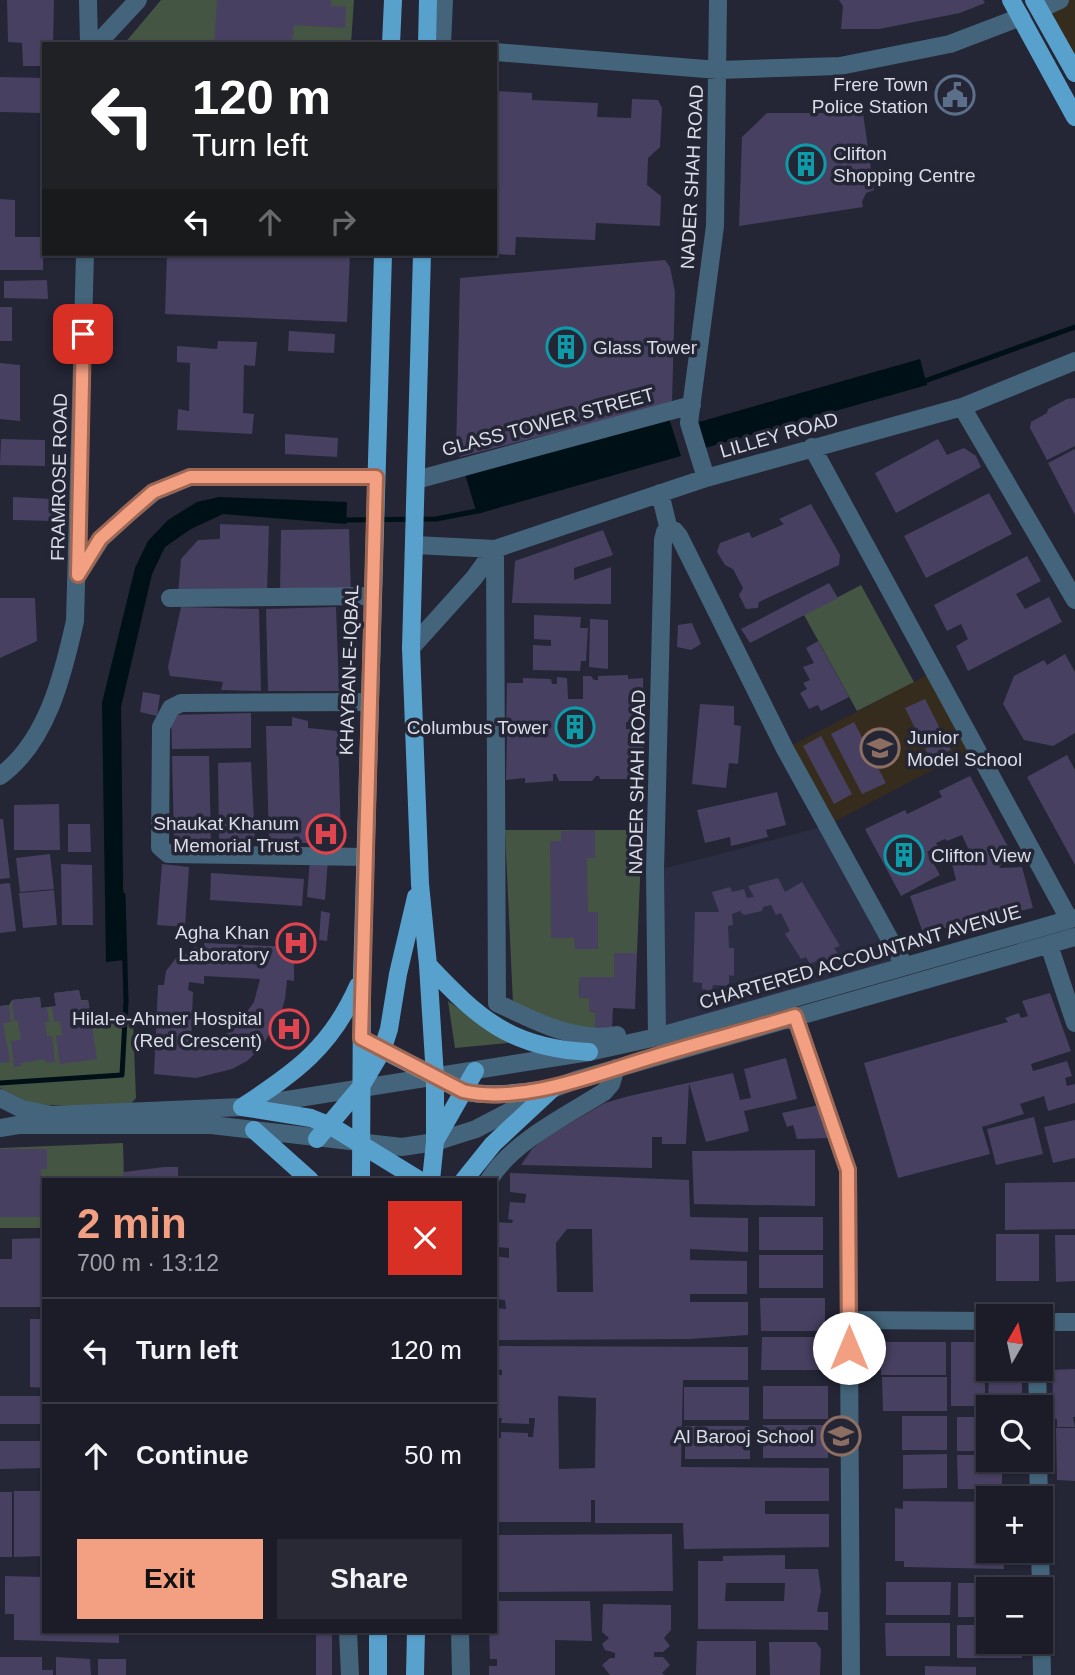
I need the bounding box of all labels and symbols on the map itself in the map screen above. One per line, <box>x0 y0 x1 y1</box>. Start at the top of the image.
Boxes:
place label: Frere Town Police Station <box>812 74 928 117</box>
public building icon: Frere Town Police Station <box>934 74 976 116</box>
street label: NADER SHAH ROAD <box>677 84 707 270</box>
building icon: Clifton Shopping Centre <box>785 143 827 185</box>
place label: Clifton Shopping Centre <box>833 143 976 186</box>
pin <box>53 304 113 364</box>
building icon: Glass Tower <box>545 326 587 368</box>
place label: Glass Tower <box>593 337 698 358</box>
street label: GLASS TOWER STREET <box>440 383 657 460</box>
street label: FRAMROSE ROAD <box>47 393 71 561</box>
street label: LILLEY ROAD <box>717 408 841 462</box>
street label: KHAYBAN-E-IQBAL <box>336 584 362 756</box>
street label: NADER SHAH ROAD <box>625 689 649 875</box>
building icon: Columbus Tower <box>554 706 596 748</box>
place label: Columbus Tower <box>407 717 549 738</box>
school or university icon: Junior Model School <box>859 727 901 769</box>
place label: Junior Model School <box>907 727 1022 770</box>
place label: Shaukat Khanum Memorial Trust <box>153 813 300 856</box>
hospital icon: Shaukat Khanum Memorial Trust <box>305 813 347 855</box>
building icon: Clifton View <box>883 834 925 876</box>
place label: Clifton View <box>931 845 1031 866</box>
street label: CHARTERED ACCOUNTANT AVENUE <box>697 901 1023 1013</box>
place label: Agha Khan Laboratory <box>175 922 269 965</box>
hospital icon: Agha Khan Laboratory <box>275 922 317 964</box>
place label: Hilal-e-Ahmer Hospital (Red Crescent) <box>72 1008 262 1051</box>
hospital icon: Hilal-e-Ahmer Hospital (Red Crescent) <box>268 1008 310 1050</box>
north arrow <box>976 1304 1054 1381</box>
position arrow <box>812 1311 886 1385</box>
school or university icon: Al Barooj School <box>820 1415 862 1457</box>
place label: Al Barooj School <box>674 1426 814 1447</box>

